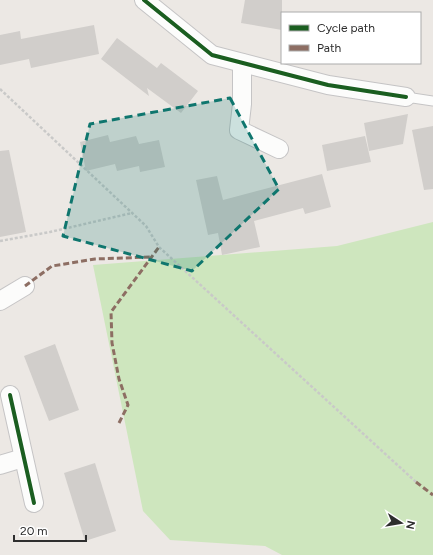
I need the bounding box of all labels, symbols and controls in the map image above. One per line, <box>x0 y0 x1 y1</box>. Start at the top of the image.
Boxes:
legend <box>281 12 421 64</box>
text: Cycle path <box>317 21 375 35</box>
text: Path <box>317 41 341 55</box>
north arrow <box>381 503 421 543</box>
scale bar <box>14 517 86 543</box>
text: N <box>403 519 418 530</box>
text: 20 m <box>20 524 48 538</box>

